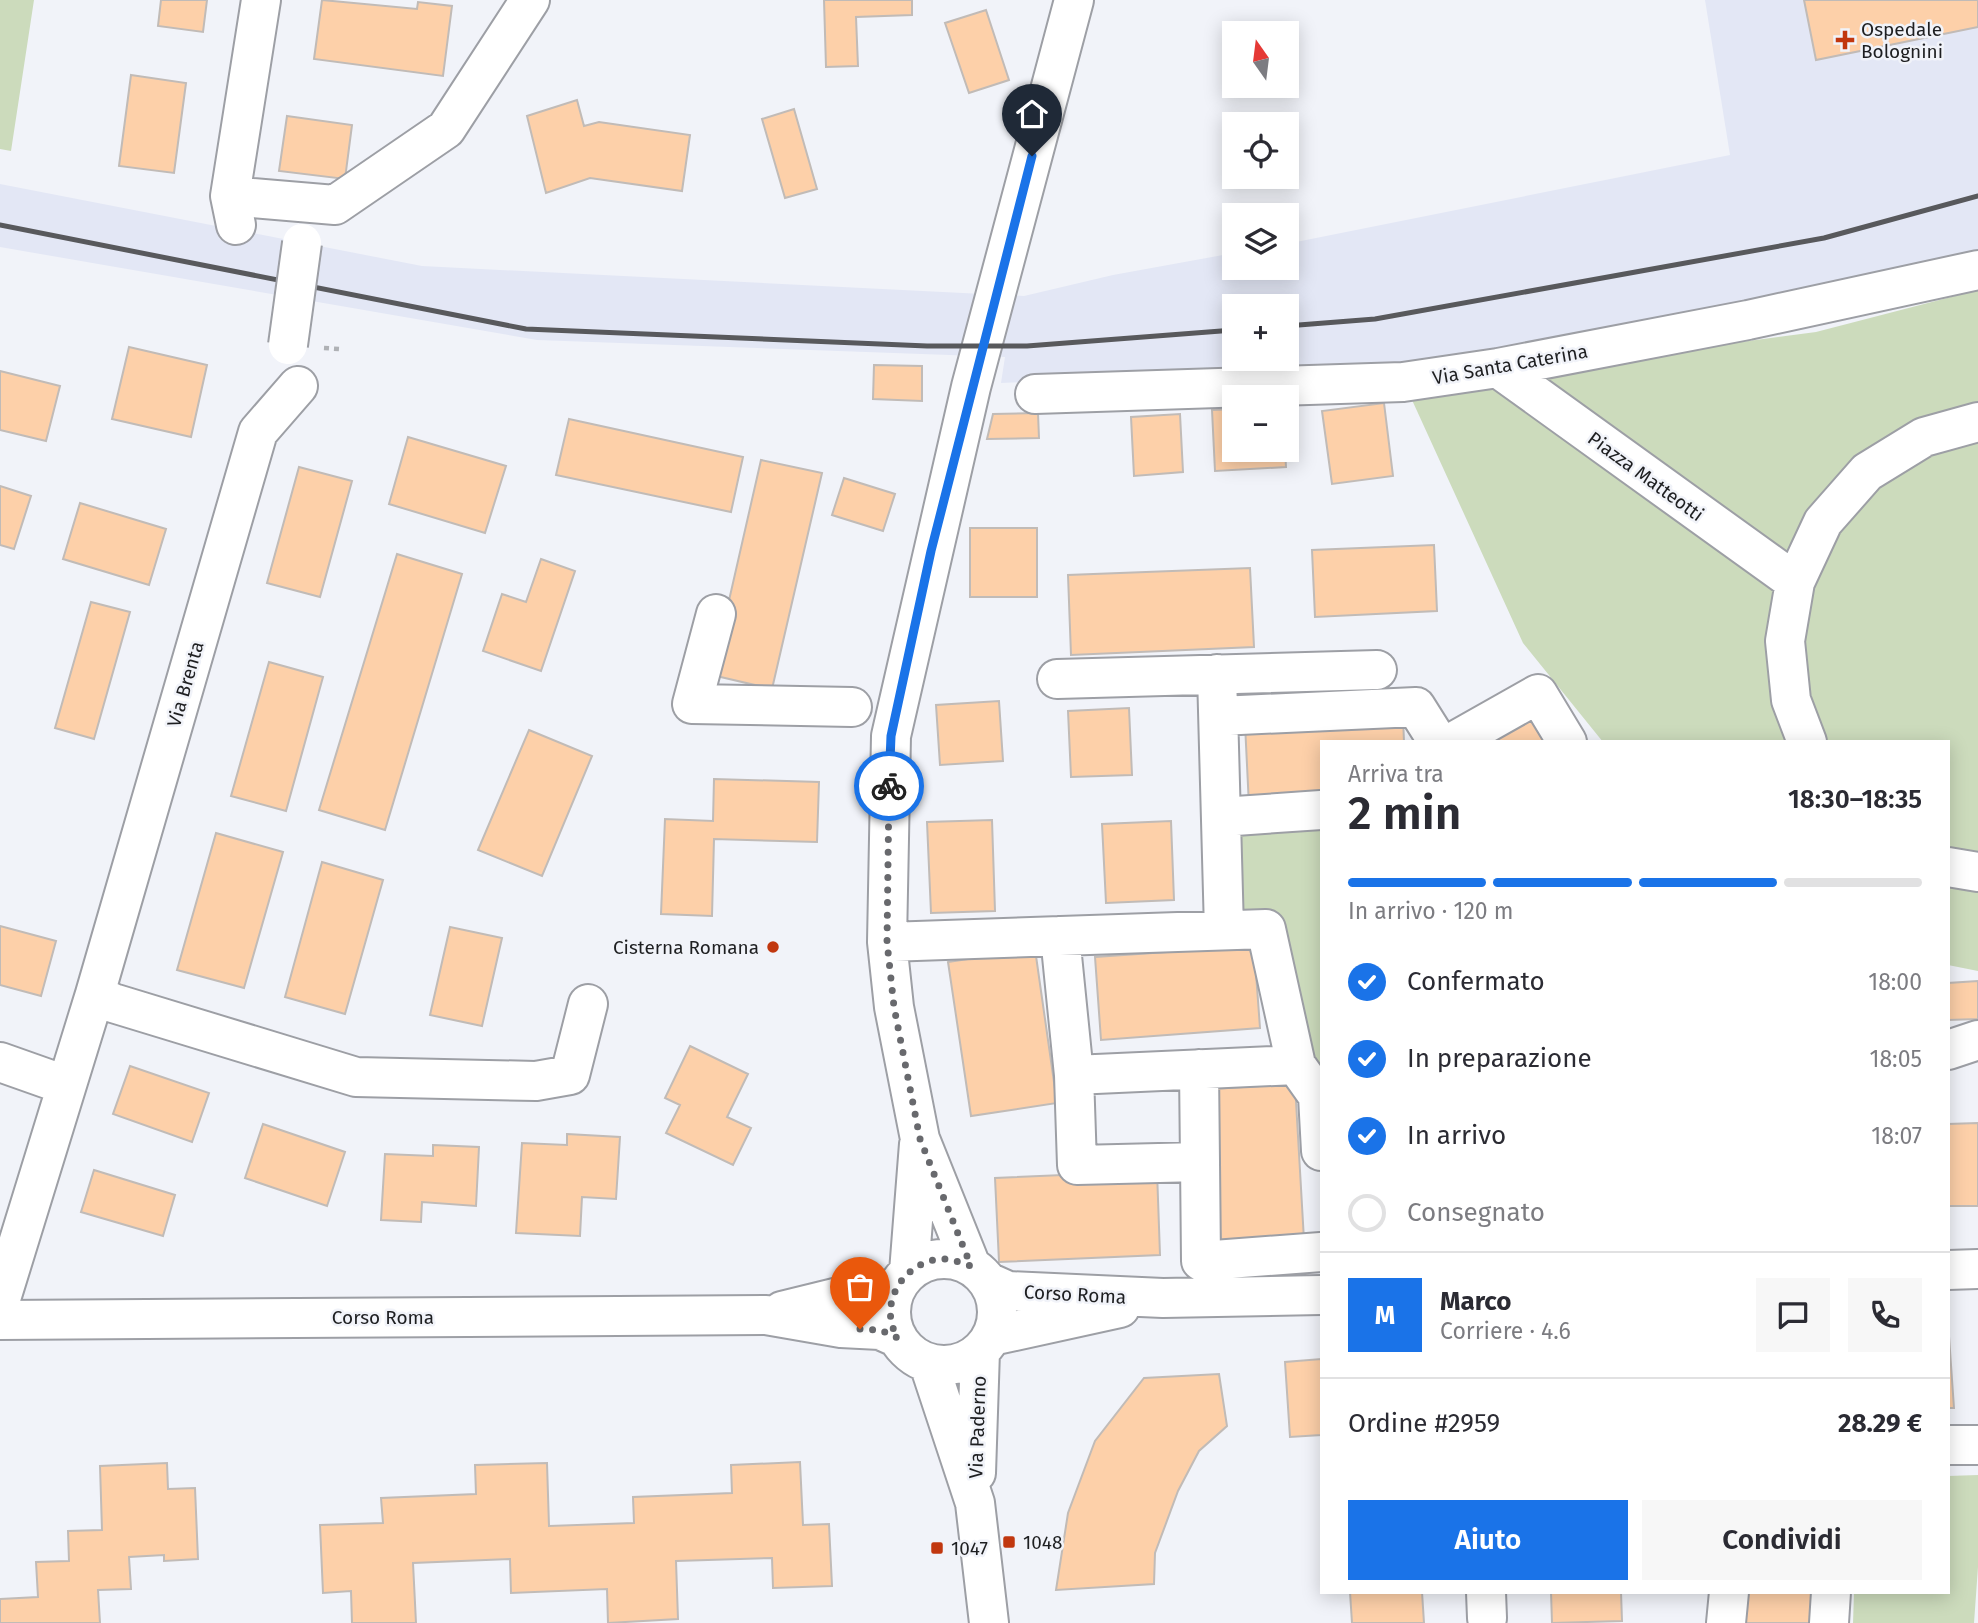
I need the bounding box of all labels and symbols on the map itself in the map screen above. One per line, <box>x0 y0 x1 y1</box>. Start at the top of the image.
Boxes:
place label: Ospedale Bolognini <box>1861 18 1943 63</box>
north arrow <box>1222 21 1298 98</box>
marker: Ospedale Bolognini <box>1835 30 1855 50</box>
pin <box>1002 84 1062 156</box>
street label: Via Santa Caterina <box>1431 340 1589 389</box>
street label: Piazza Matteotti <box>1583 427 1708 526</box>
street label: Via Brenta <box>162 639 209 730</box>
courier <box>854 751 924 821</box>
place label: Cisterna Romana <box>613 936 759 959</box>
marker: Cisterna Romana <box>765 939 781 955</box>
pin <box>830 1257 890 1329</box>
street label: Corso Roma <box>1023 1280 1127 1309</box>
street label: Corso Roma <box>332 1306 434 1329</box>
street label: Via Paderno <box>964 1375 991 1479</box>
place label: 1048 <box>1023 1531 1062 1554</box>
marker: 1048 <box>1001 1534 1017 1550</box>
place label: 1047 <box>951 1537 988 1560</box>
marker: 1047 <box>929 1540 945 1556</box>

